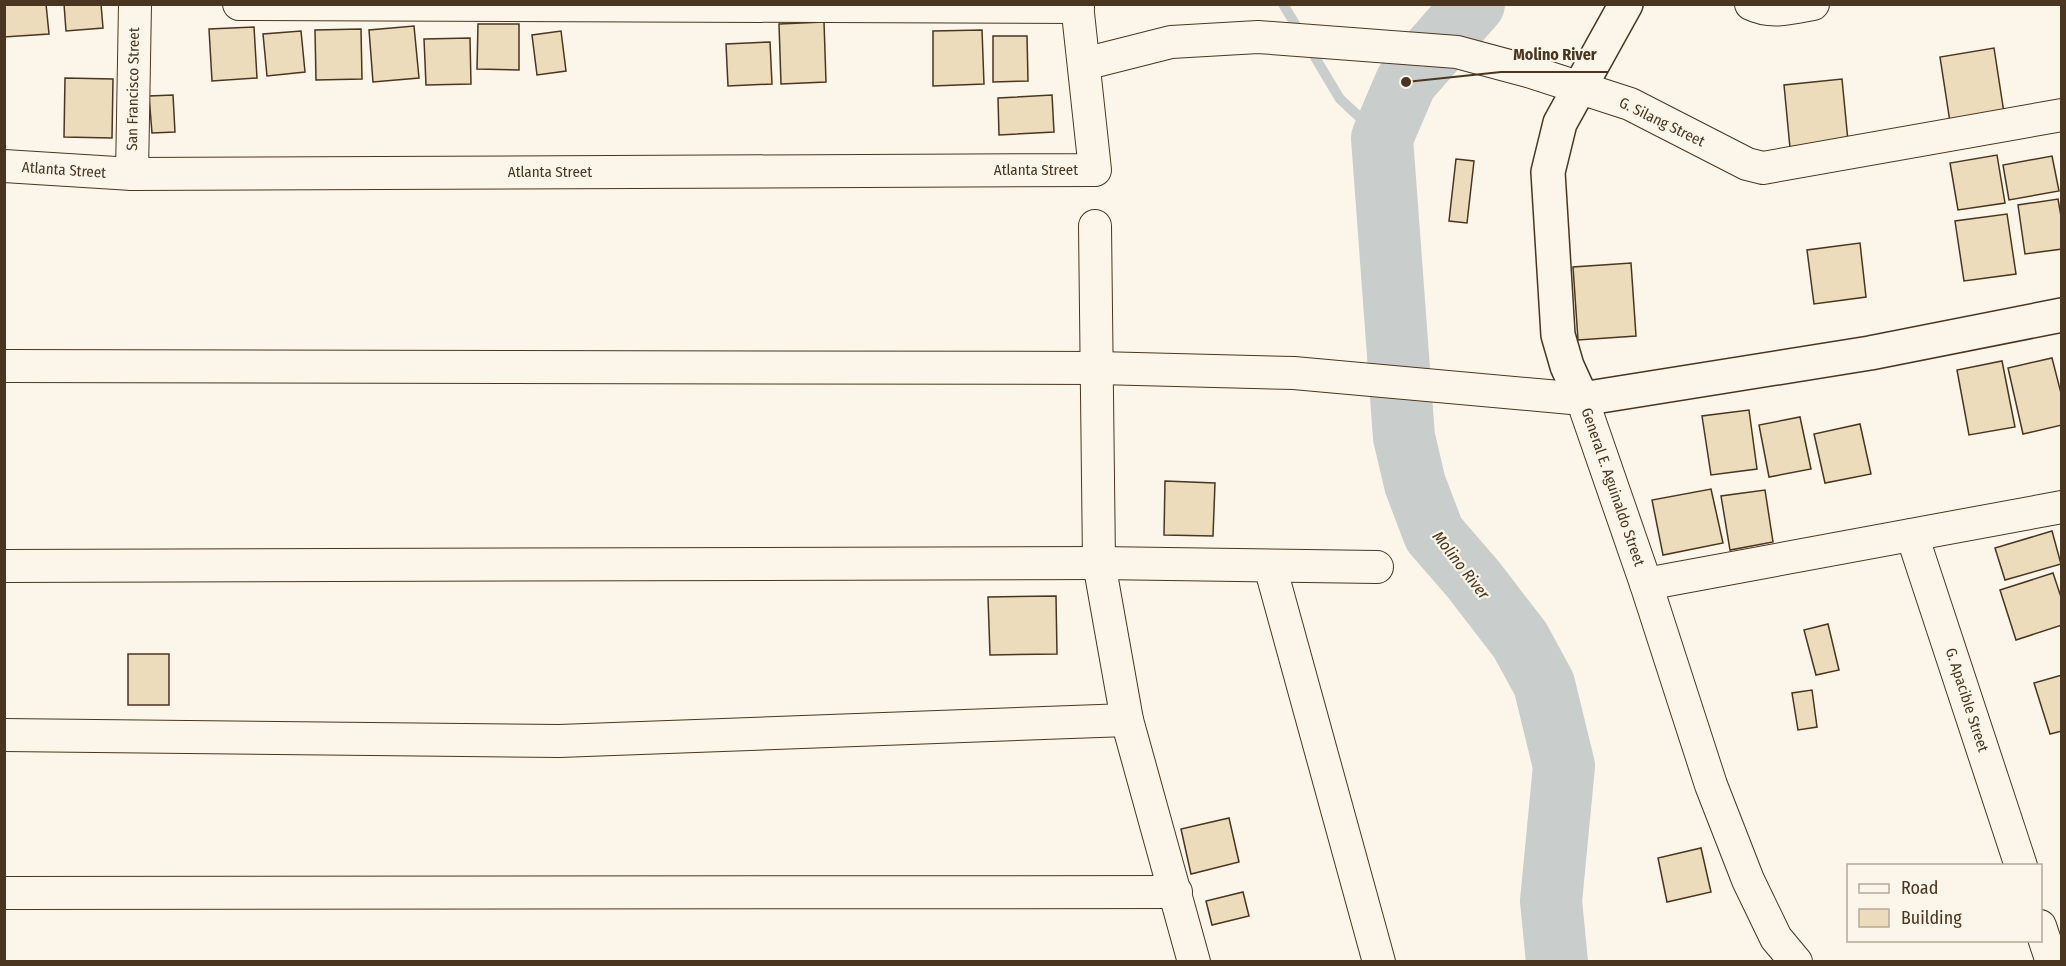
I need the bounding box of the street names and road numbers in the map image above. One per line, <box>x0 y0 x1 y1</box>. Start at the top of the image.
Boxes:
street label: San Francisco Street <box>123 27 143 151</box>
street label: G. Silang Street <box>1616 93 1708 151</box>
street label: Atlanta Street <box>21 158 107 182</box>
street label: Atlanta Street <box>994 161 1078 179</box>
street label: Atlanta Street <box>508 163 592 181</box>
street label: General E. Aguinaldo Street <box>1577 405 1649 569</box>
street label: G. Apacible Street <box>1942 646 1992 754</box>

